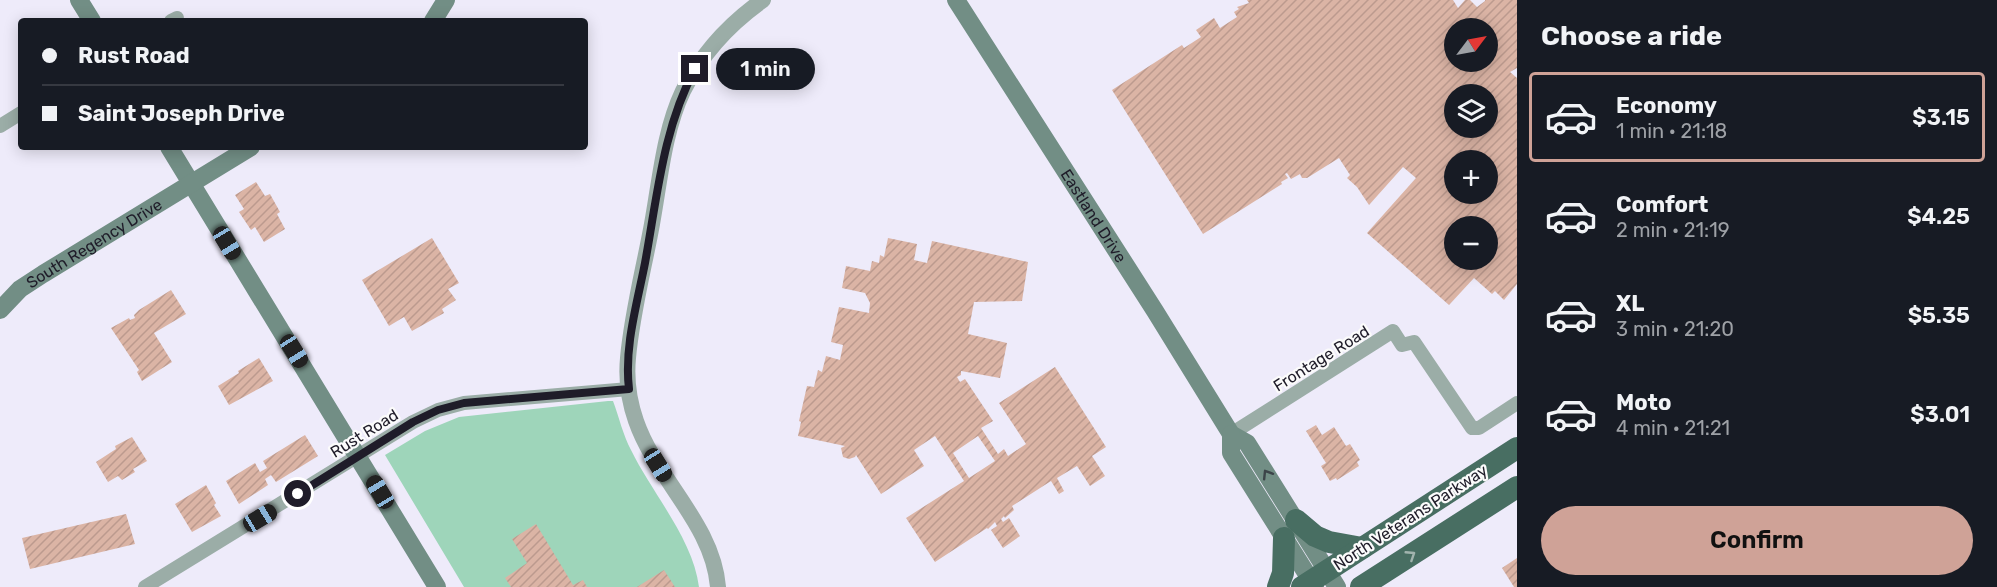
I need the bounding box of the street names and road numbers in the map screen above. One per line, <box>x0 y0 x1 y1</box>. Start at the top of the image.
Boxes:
street label: Eastland Drive <box>1057 166 1131 266</box>
street label: South Regency Drive <box>23 195 166 292</box>
street label: Frontage Road <box>1270 321 1373 395</box>
street label: Rust Road <box>327 405 402 462</box>
street label: North Veterans Parkway <box>1330 460 1491 574</box>

